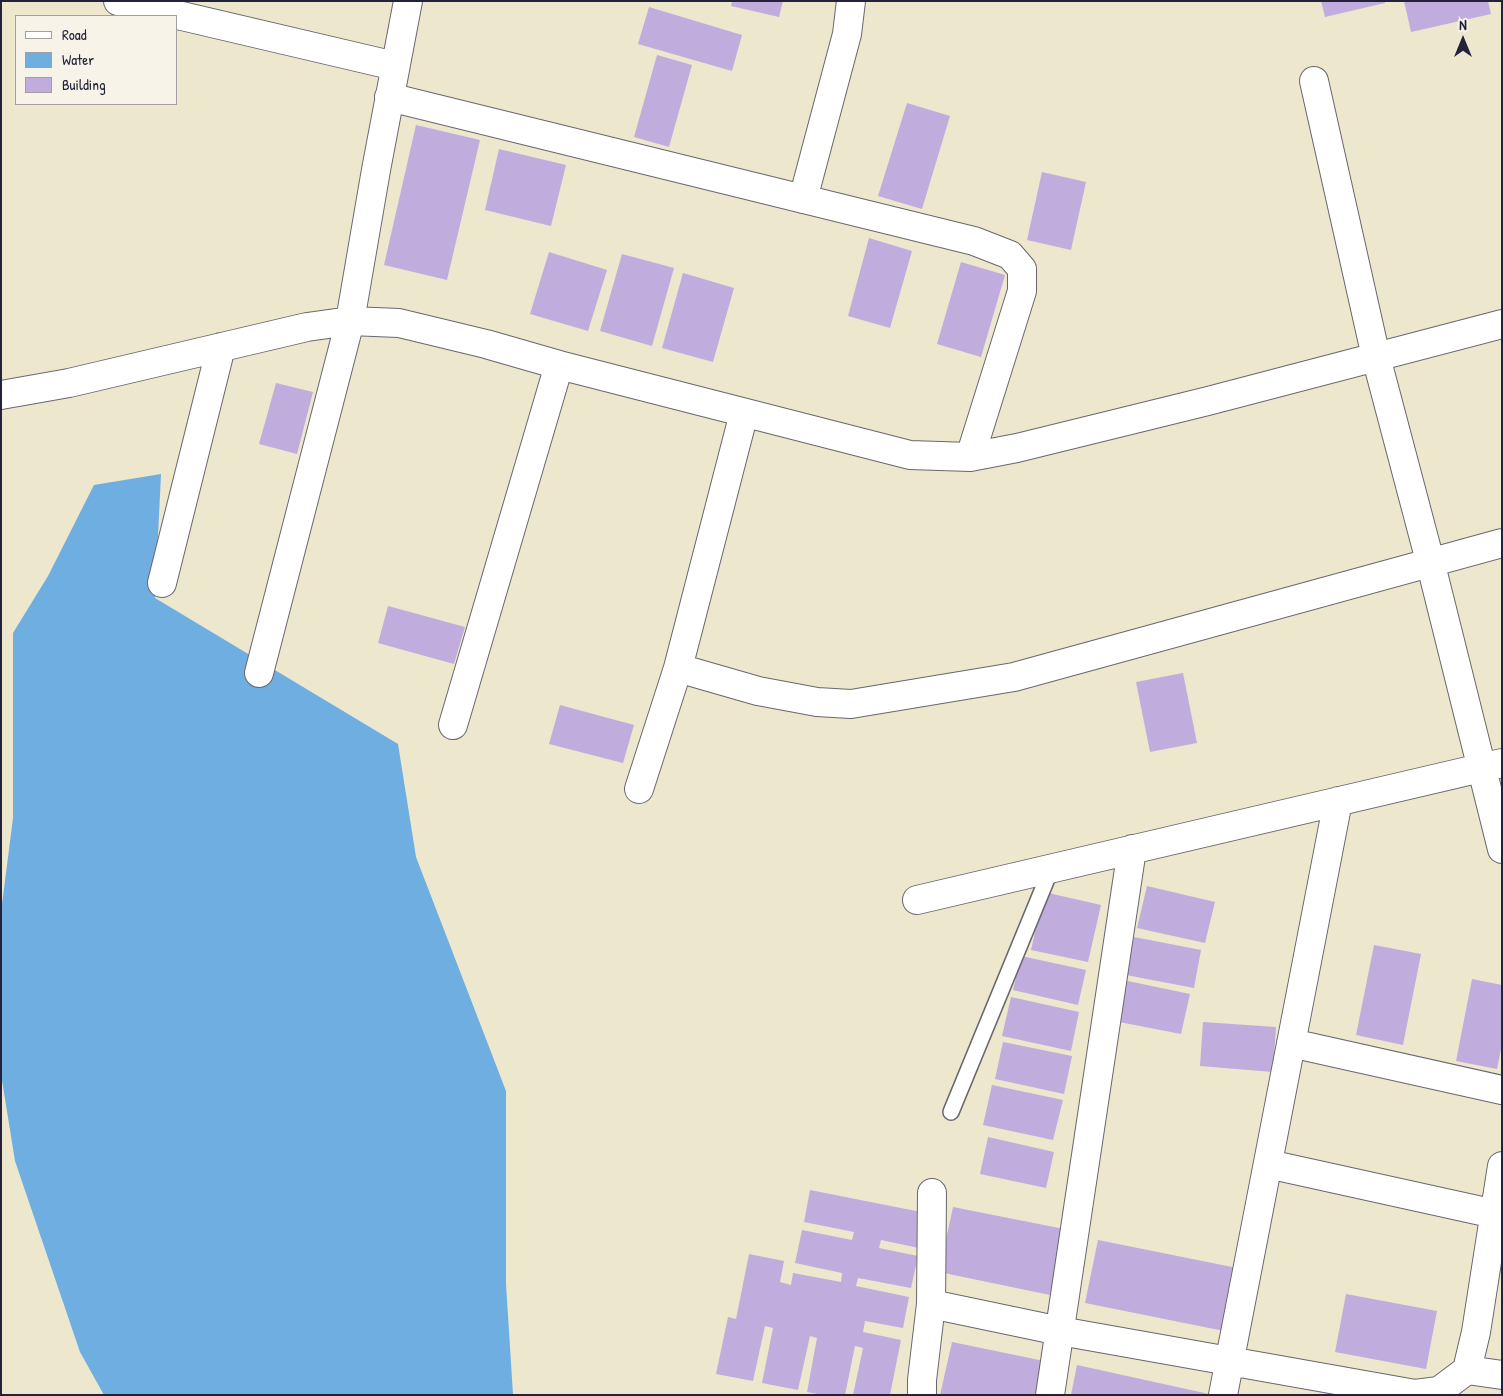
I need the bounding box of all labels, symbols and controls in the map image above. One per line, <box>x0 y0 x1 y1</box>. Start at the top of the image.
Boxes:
legend <box>15 15 178 105</box>
north arrow <box>1438 15 1488 65</box>
text: N <box>1459 15 1467 34</box>
text: Road <box>62 24 87 45</box>
text: Water <box>62 49 94 70</box>
text: Building <box>62 74 106 95</box>

